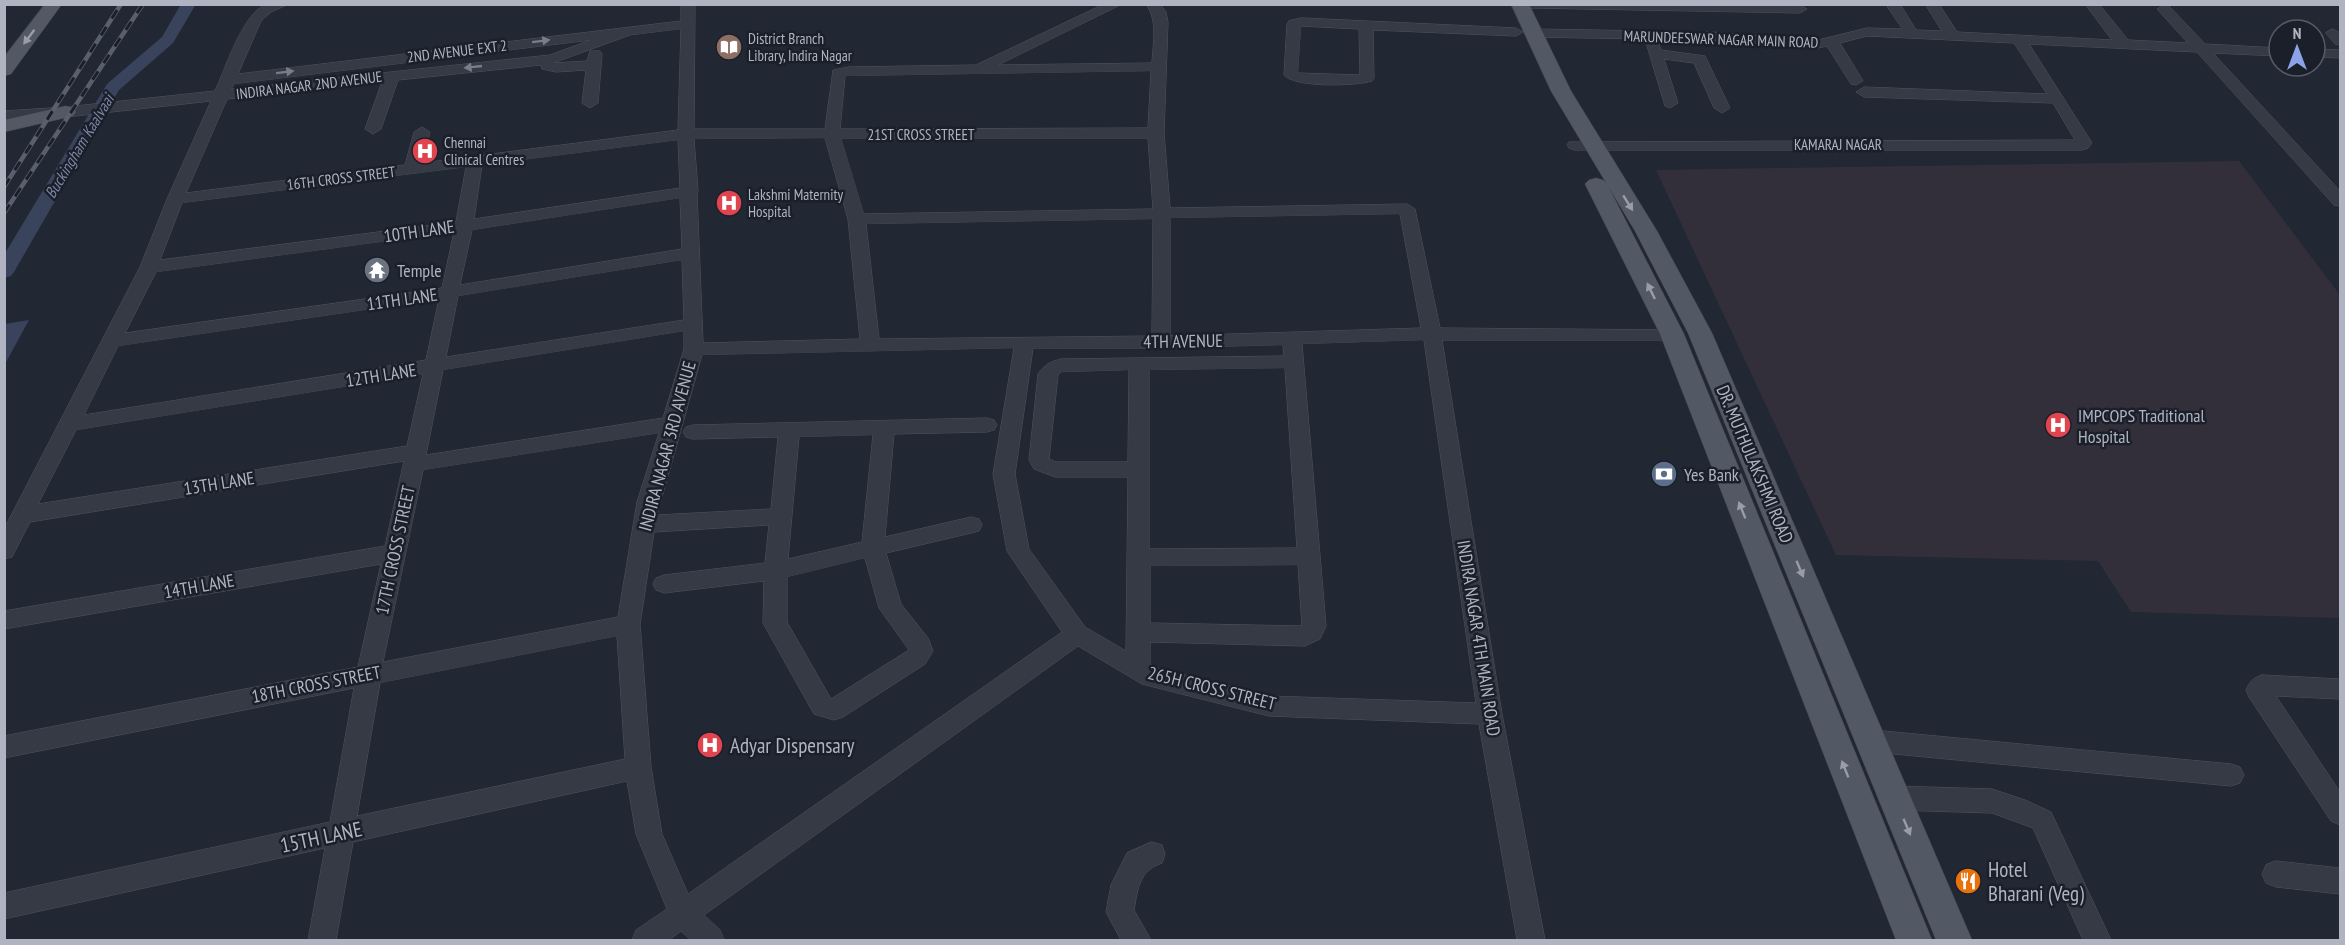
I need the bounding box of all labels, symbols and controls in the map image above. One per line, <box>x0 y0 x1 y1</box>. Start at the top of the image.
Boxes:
north arrow <box>2267 18 2327 78</box>
text: N <box>2293 23 2301 43</box>
street label: MARUNDEESWAR NAGAR MAIN ROAD <box>1623 26 1819 52</box>
one-way arrow <box>23 29 35 45</box>
place label: District Branch Library, Indira Nagar <box>748 29 853 65</box>
library icon: District Branch Library, Indira Nagar <box>714 32 744 62</box>
street label: 2ND AVENUE EXT 2 <box>406 35 508 67</box>
one-way arrow <box>532 37 551 46</box>
one-way arrow <box>463 62 482 72</box>
street label: INDIRA NAGAR 2ND AVENUE <box>235 67 383 103</box>
one-way arrow <box>276 68 295 77</box>
water label: Buckingham Kaalvaai <box>40 88 119 202</box>
street label: 21ST CROSS STREET <box>867 125 975 144</box>
place label: Chennai Clinical Centres <box>444 133 524 169</box>
street label: KAMARAJ NAGAR <box>1794 135 1882 154</box>
hospital icon: Chennai Clinical Centres <box>410 136 440 166</box>
street label: 16TH CROSS STREET <box>286 162 397 194</box>
place label: Lakshmi Maternity Hospital <box>748 185 843 221</box>
hospital icon: Lakshmi Maternity Hospital <box>714 188 744 218</box>
one-way arrow <box>1623 195 1634 211</box>
street label: 10TH LANE <box>382 215 456 247</box>
temple icon: Temple <box>362 255 392 285</box>
place label: Temple <box>397 259 442 282</box>
street label: 11TH LANE <box>365 283 439 315</box>
one-way arrow <box>1647 283 1656 300</box>
street label: 4TH AVENUE <box>1143 329 1223 353</box>
street label: 12TH LANE <box>344 358 418 392</box>
street label: INDIRA NAGAR 3RD AVENUE <box>633 358 701 534</box>
street label: DR. MUTHULAKSHMI ROAD <box>1711 382 1799 546</box>
place label: IMPCOPS Traditional Hospital <box>2078 404 2206 448</box>
hospital icon: IMPCOPS Traditional Hospital <box>2043 410 2073 440</box>
bank icon: Yes Bank <box>1649 459 1679 489</box>
place label: Yes Bank <box>1684 463 1739 486</box>
street label: 13TH LANE <box>182 466 256 500</box>
street label: 17TH CROSS STREET <box>370 484 420 616</box>
one-way arrow <box>1737 501 1746 519</box>
street label: INDIRA NAGAR 4TH MAIN ROAD <box>1452 538 1506 738</box>
one-way arrow <box>1795 561 1805 579</box>
street label: 14TH LANE <box>162 568 236 604</box>
street label: 18TH CROSS STREET <box>249 660 383 708</box>
street label: 265H CROSS STREET <box>1146 661 1278 715</box>
hospital icon: Adyar Dispensary <box>695 730 725 760</box>
place label: Adyar Dispensary <box>730 732 854 759</box>
one-way arrow <box>1840 760 1849 778</box>
street label: 15TH LANE <box>278 815 364 859</box>
one-way arrow <box>1903 818 1912 836</box>
place label: Hotel Bharani (Veg) <box>1988 856 2084 907</box>
restaurant icon: Hotel Bharani (Veg) <box>1953 866 1983 896</box>

